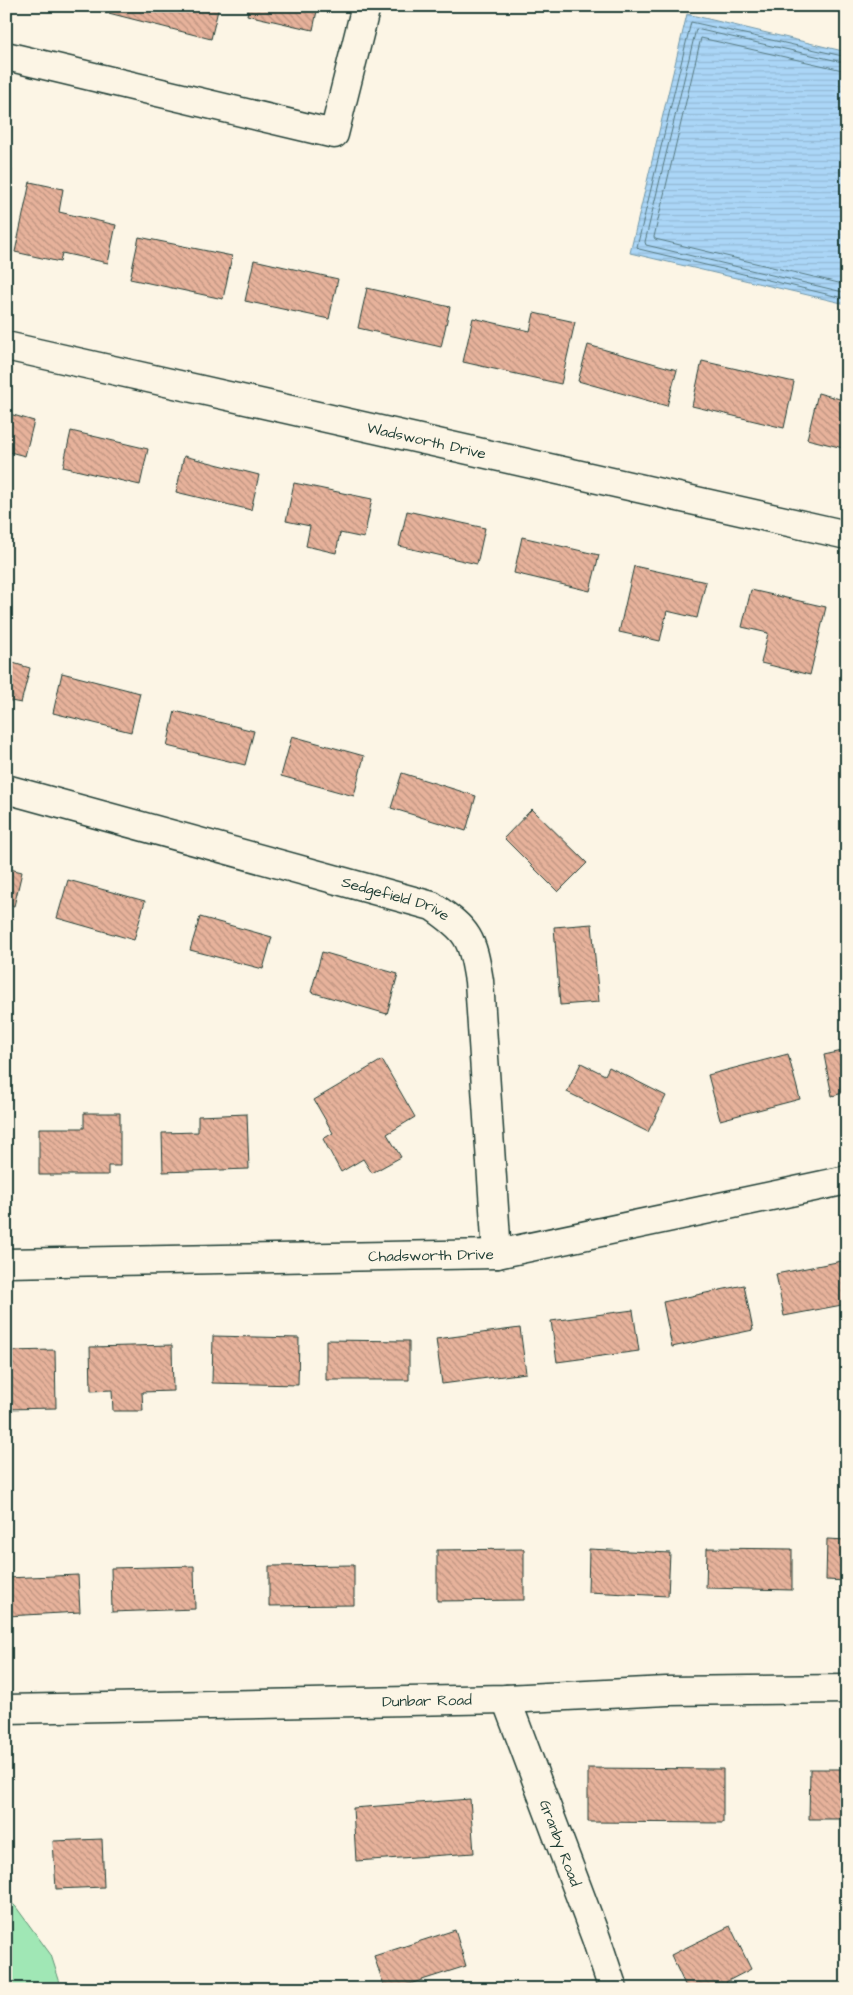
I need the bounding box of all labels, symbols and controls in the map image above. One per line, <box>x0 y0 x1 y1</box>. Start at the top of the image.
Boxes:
street label: Wadsworth Drive <box>365 417 488 465</box>
street label: Sedgefield Drive <box>339 872 454 926</box>
street label: Chadsworth Drive <box>368 1244 494 1267</box>
street label: Dunbar Road <box>382 1690 472 1712</box>
street label: Granby Road <box>534 1797 586 1890</box>

